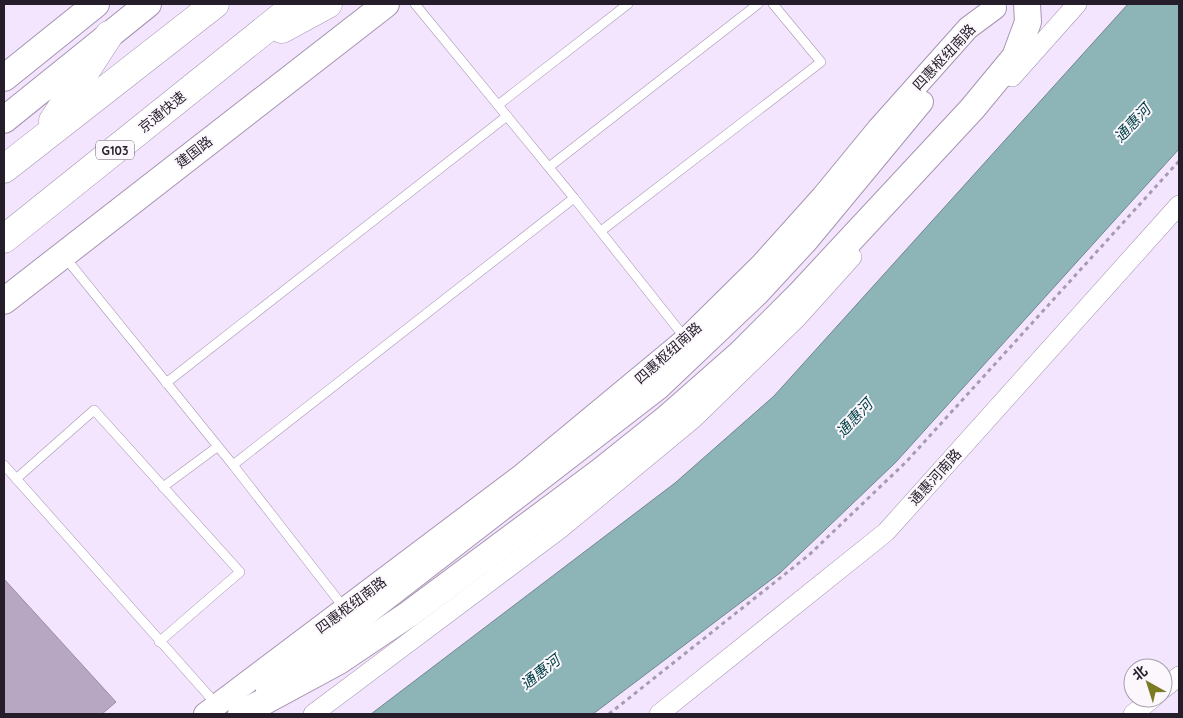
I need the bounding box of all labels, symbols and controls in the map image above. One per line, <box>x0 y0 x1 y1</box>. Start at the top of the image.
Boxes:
street label: 四惠枢纽南路 <box>909 20 979 94</box>
street label: 京通快速 <box>135 87 189 137</box>
water label: 通惠河 <box>1110 98 1156 146</box>
street label: 建国路 <box>172 132 216 172</box>
road number: G103 <box>96 140 134 160</box>
street label: 四惠枢纽南路 <box>631 318 705 388</box>
water label: 通惠河 <box>832 393 878 441</box>
street label: 通惠河南路 <box>905 445 965 509</box>
street label: 四惠枢纽南路 <box>312 573 390 637</box>
water label: 通惠河 <box>516 649 566 693</box>
north arrow <box>1123 658 1173 708</box>
text: 北 <box>1129 661 1151 684</box>

